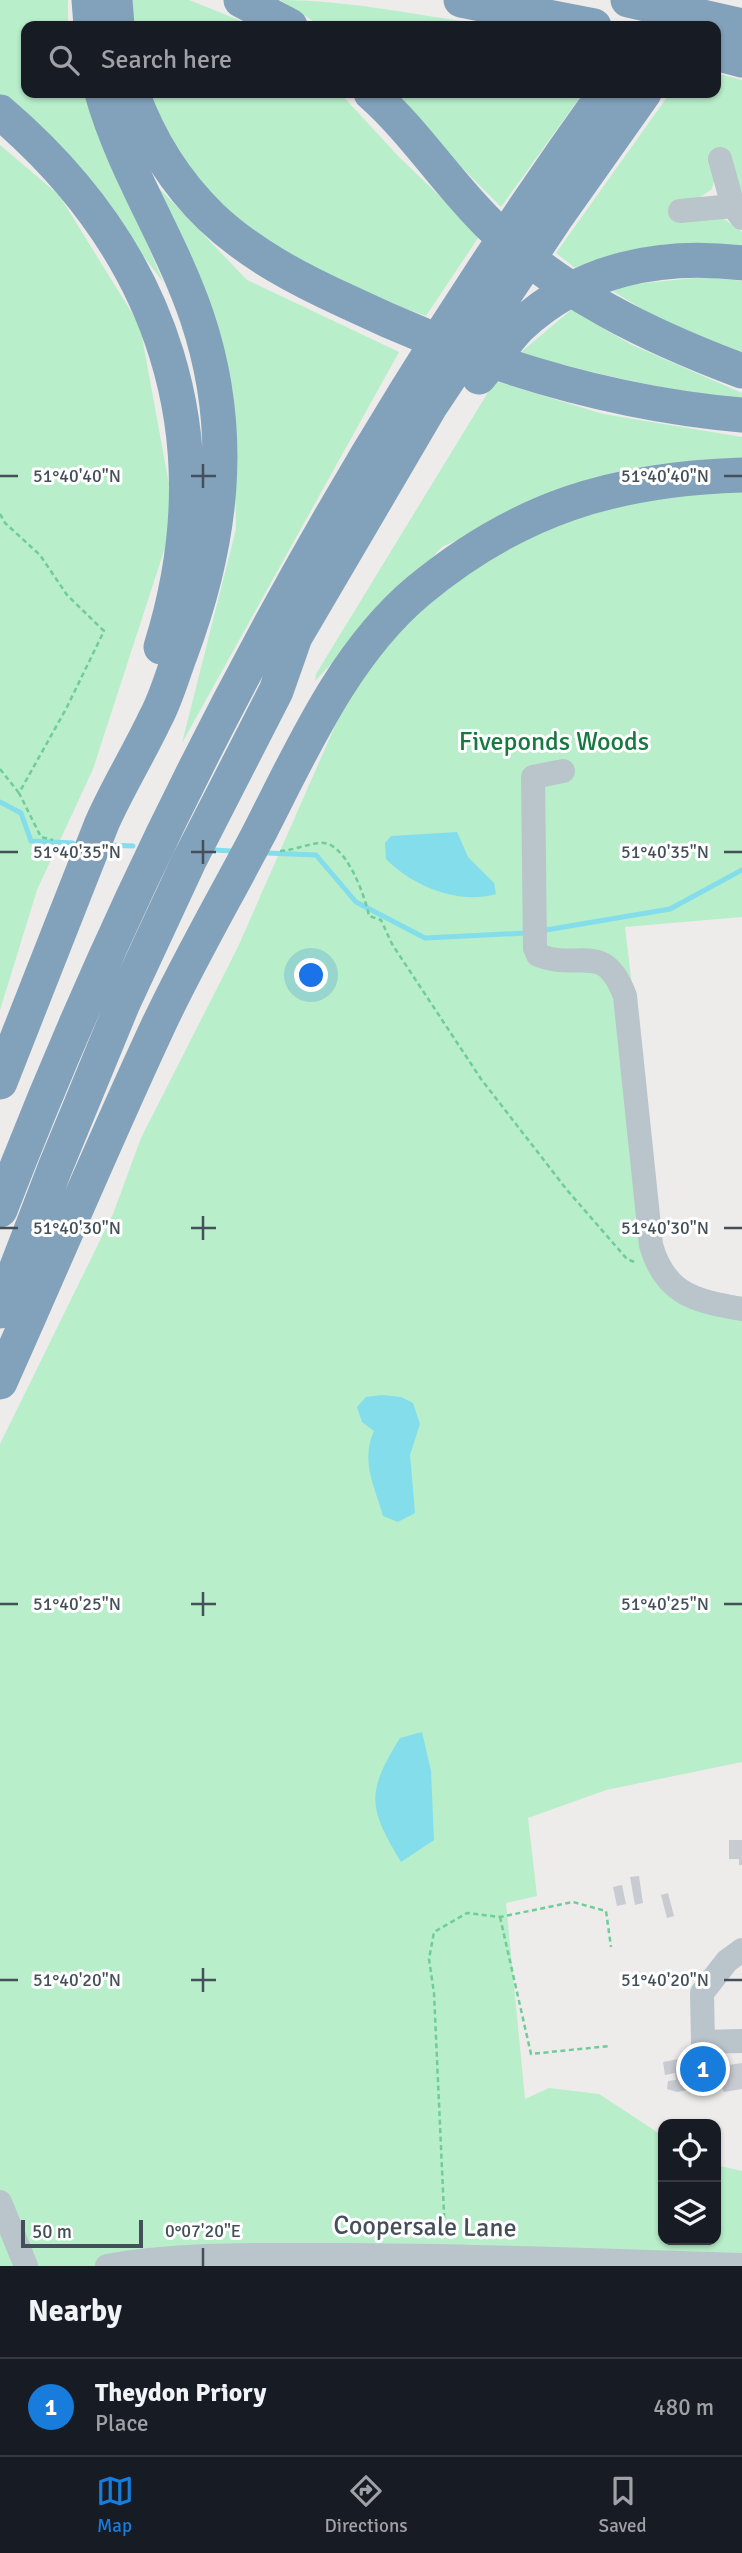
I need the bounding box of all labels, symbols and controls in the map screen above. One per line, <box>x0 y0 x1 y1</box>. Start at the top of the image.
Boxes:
search box <box>21 21 721 98</box>
icon: search <box>45 41 83 79</box>
text: Search here <box>101 44 232 76</box>
text: 51°40'40"N <box>33 465 121 487</box>
text: 51°40'40"N <box>621 465 709 487</box>
park label: Fiveponds Woods <box>459 726 649 758</box>
text: 51°40'35"N <box>33 841 121 863</box>
text: 51°40'35"N <box>621 841 709 863</box>
your location <box>294 958 328 992</box>
text: 51°40'30"N <box>33 1217 121 1239</box>
text: 51°40'30"N <box>621 1217 709 1239</box>
text: 51°40'25"N <box>33 1593 121 1615</box>
text: 51°40'25"N <box>621 1593 709 1615</box>
text: 51°40'20"N <box>33 1969 121 1991</box>
text: 51°40'20"N <box>621 1969 709 1991</box>
pin: 1 <box>680 2043 726 2095</box>
map controls <box>658 2119 721 2245</box>
button: locate <box>658 2119 721 2182</box>
button: layers <box>658 2182 721 2245</box>
street label: Coopersale Lane <box>333 2209 517 2245</box>
scale bar <box>21 2217 144 2249</box>
text: 50 m <box>32 2220 72 2244</box>
text: 0°07'20"E <box>165 2220 241 2242</box>
text: Nearby <box>28 2293 122 2330</box>
text: Theydon Priory <box>95 2377 266 2409</box>
text: 1 <box>45 2393 57 2422</box>
text: 480 m <box>653 2393 714 2422</box>
text: Place <box>95 2409 149 2438</box>
tab: Map <box>96 2472 134 2538</box>
tab: Directions <box>325 2472 408 2538</box>
tab: Saved <box>599 2472 646 2538</box>

